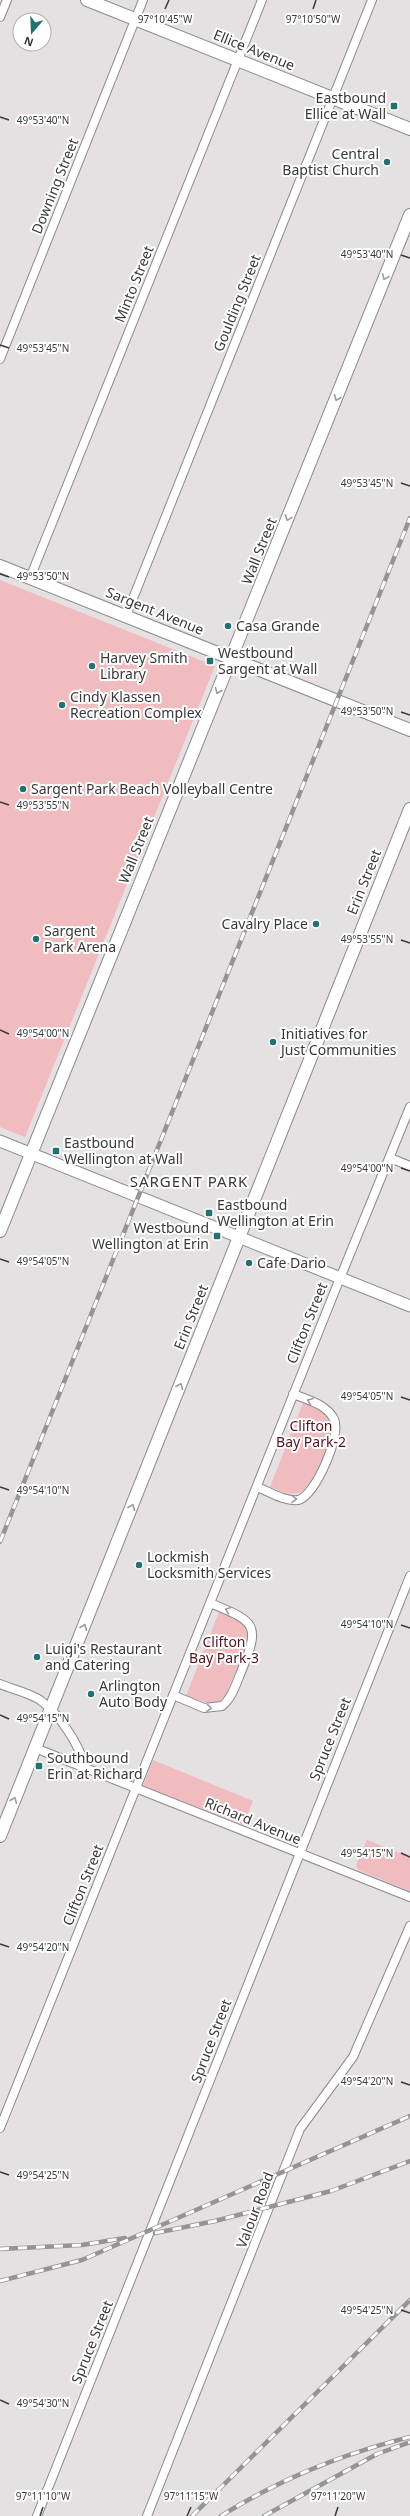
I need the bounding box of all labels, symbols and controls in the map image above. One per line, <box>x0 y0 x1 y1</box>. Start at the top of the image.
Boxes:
north arrow <box>12 12 52 52</box>
text: 97°10'45"W <box>138 12 193 26</box>
text: 97°10'50"W <box>286 12 341 26</box>
street label: Ellice Avenue <box>211 25 298 74</box>
text: N <box>22 33 35 50</box>
place label: Eastbound Ellice at Wall <box>305 88 386 123</box>
marker: Eastbound Ellice at Wall <box>389 101 399 111</box>
text: 49°53'40"N <box>17 113 69 127</box>
street label: Downing Street <box>27 135 82 237</box>
place label: Central Baptist Church <box>282 144 379 179</box>
marker: Central Baptist Church <box>382 157 392 167</box>
street label: Minto Street <box>110 243 158 325</box>
text: 49°53'40"N <box>341 247 393 261</box>
street label: Goulding Street <box>208 251 265 354</box>
one-way arrow <box>382 273 390 281</box>
text: 49°53'45"N <box>17 341 69 355</box>
one-way arrow <box>333 394 341 401</box>
text: 49°53'45"N <box>341 476 393 490</box>
one-way arrow <box>285 514 293 522</box>
street label: Wall Street <box>237 515 281 587</box>
text: 49°53'50"N <box>17 569 69 583</box>
street label: Sargent Avenue <box>103 582 207 639</box>
place label: Casa Grande <box>236 616 320 635</box>
marker: Casa Grande <box>223 621 233 631</box>
place label: Westbound Sargent at Wall <box>218 643 317 678</box>
place label: Harvey Smith Library <box>100 648 188 683</box>
marker: Westbound Sargent at Wall <box>205 656 215 666</box>
marker: Harvey Smith Library <box>87 661 97 671</box>
place label: Cindy Klassen Recreation Complex <box>70 687 202 722</box>
one-way arrow <box>215 687 223 694</box>
marker: Cindy Klassen Recreation Complex <box>57 700 67 710</box>
text: 49°53'50"N <box>341 704 393 718</box>
place label: Sargent Park Beach Volleyball Centre <box>31 779 273 798</box>
marker: Sargent Park Beach Volleyball Centre <box>18 784 28 794</box>
text: 49°53'55"N <box>17 798 69 812</box>
street label: Wall Street <box>114 814 158 886</box>
street label: Erin Street <box>342 846 385 917</box>
place label: Cavalry Place <box>222 914 308 933</box>
marker: Cavalry Place <box>311 919 321 929</box>
place label: Sargent Park Arena <box>44 921 116 956</box>
text: 49°53'55"N <box>341 932 393 946</box>
marker: Sargent Park Arena <box>31 934 41 944</box>
place label: Initiatives for Just Communities <box>279 1024 397 1059</box>
text: 49°54'00"N <box>17 1026 69 1040</box>
marker: Initiatives for Just Communities <box>268 1037 278 1047</box>
place label: Eastbound Wellington at Wall <box>64 1133 183 1168</box>
marker: Eastbound Wellington at Wall <box>51 1146 61 1156</box>
text: 49°54'00"N <box>341 1161 393 1175</box>
district label: SARGENT PARK <box>130 1171 248 1191</box>
place label: Eastbound Wellington at Erin <box>217 1195 334 1230</box>
marker: Eastbound Wellington at Erin <box>204 1208 214 1218</box>
place label: Westbound Wellington at Erin <box>92 1218 209 1253</box>
marker: Westbound Wellington at Erin <box>212 1231 222 1241</box>
place label: Cafe Dario <box>257 1253 326 1272</box>
text: 49°54'05"N <box>17 1254 69 1268</box>
marker: Cafe Dario <box>244 1258 254 1268</box>
street label: Clifton Street <box>282 1279 331 1366</box>
street label: Erin Street <box>169 1281 212 1352</box>
one-way arrow <box>176 1383 184 1390</box>
text: 49°54'05"N <box>341 1389 393 1403</box>
one-way arrow <box>306 1398 314 1406</box>
park label: Clifton Bay Park-2 <box>276 1416 346 1451</box>
text: 49°54'10"N <box>17 1483 69 1497</box>
one-way arrow <box>291 1495 297 1503</box>
one-way arrow <box>127 1503 135 1511</box>
place label: Lockmish Locksmith Services <box>147 1547 271 1582</box>
marker: Lockmish Locksmith Services <box>134 1560 144 1570</box>
one-way arrow <box>224 1607 231 1615</box>
text: 49°54'10"N <box>341 1617 393 1631</box>
one-way arrow <box>79 1624 87 1631</box>
park label: Clifton Bay Park-3 <box>189 1632 259 1667</box>
place label: Luigi's Restaurant and Catering <box>45 1639 162 1674</box>
marker: Luigi's Restaurant and Catering <box>32 1652 42 1662</box>
place label: Arlington Auto Body <box>99 1676 168 1711</box>
marker: Arlington Auto Body <box>86 1689 96 1699</box>
street label: Spruce Street <box>304 1694 355 1783</box>
one-way arrow <box>206 1703 212 1712</box>
text: 49°54'15"N <box>17 1711 69 1725</box>
place label: Southbound Erin at Richard <box>47 1748 143 1783</box>
marker: Southbound Erin at Richard <box>34 1761 44 1771</box>
street label: Richard Avenue <box>202 1793 304 1849</box>
one-way arrow <box>10 1797 18 1804</box>
street label: Clifton Street <box>58 1841 107 1928</box>
text: 49°54'15"N <box>341 1846 393 1860</box>
text: 49°54'20"N <box>17 1940 69 1954</box>
street label: Spruce Street <box>186 1996 235 2085</box>
text: 49°54'20"N <box>341 2074 393 2088</box>
text: 49°54'25"N <box>17 2168 69 2182</box>
street label: Valour Road <box>231 2169 278 2250</box>
street label: Spruce Street <box>66 2297 117 2386</box>
text: 49°54'25"N <box>341 2303 393 2317</box>
text: 49°54'30"N <box>17 2396 69 2410</box>
text: 97°11'10"W <box>16 2489 71 2503</box>
text: 97°11'15"W <box>164 2489 219 2503</box>
text: 97°11'20"W <box>311 2489 366 2503</box>

